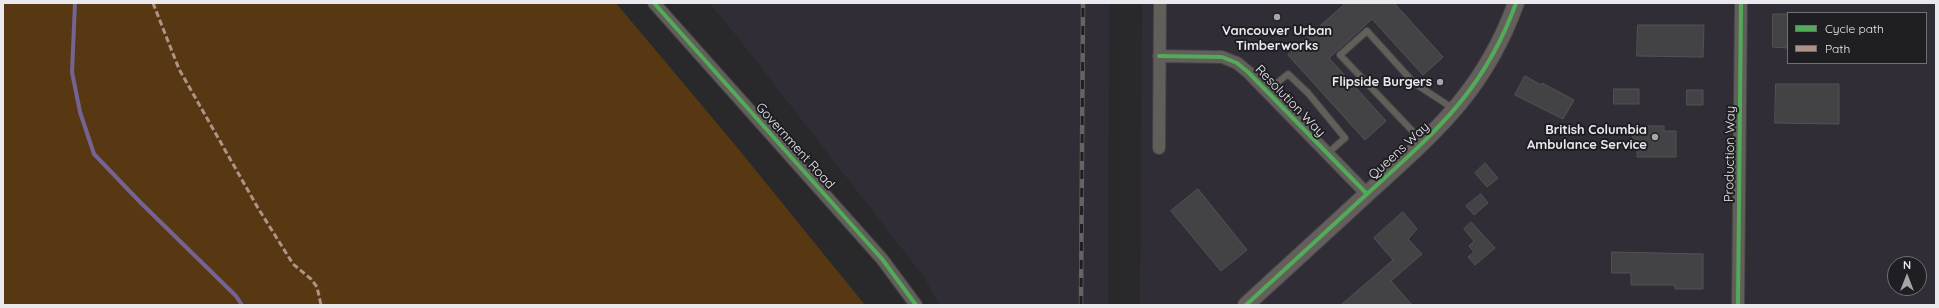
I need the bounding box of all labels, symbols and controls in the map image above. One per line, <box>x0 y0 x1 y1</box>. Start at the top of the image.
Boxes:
marker: Vancouver Urban Timberworks <box>1272 12 1282 22</box>
legend <box>1787 12 1927 64</box>
text: Cycle path <box>1825 21 1884 36</box>
place label: Vancouver Urban Timberworks <box>1222 23 1332 54</box>
text: Path <box>1825 41 1850 56</box>
street label: Resolution Way <box>1252 62 1328 140</box>
place label: Flipside Burgers <box>1332 74 1432 90</box>
marker: Flipside Burgers <box>1435 77 1445 87</box>
street label: Government Road <box>752 100 838 192</box>
street label: Production Way <box>1721 106 1739 202</box>
street label: Queens Way <box>1366 119 1432 183</box>
place label: British Columbia Ambulance Service <box>1527 122 1647 153</box>
marker: British Columbia Ambulance Service <box>1650 132 1660 142</box>
north arrow <box>1887 256 1927 296</box>
text: N <box>1903 258 1911 272</box>

